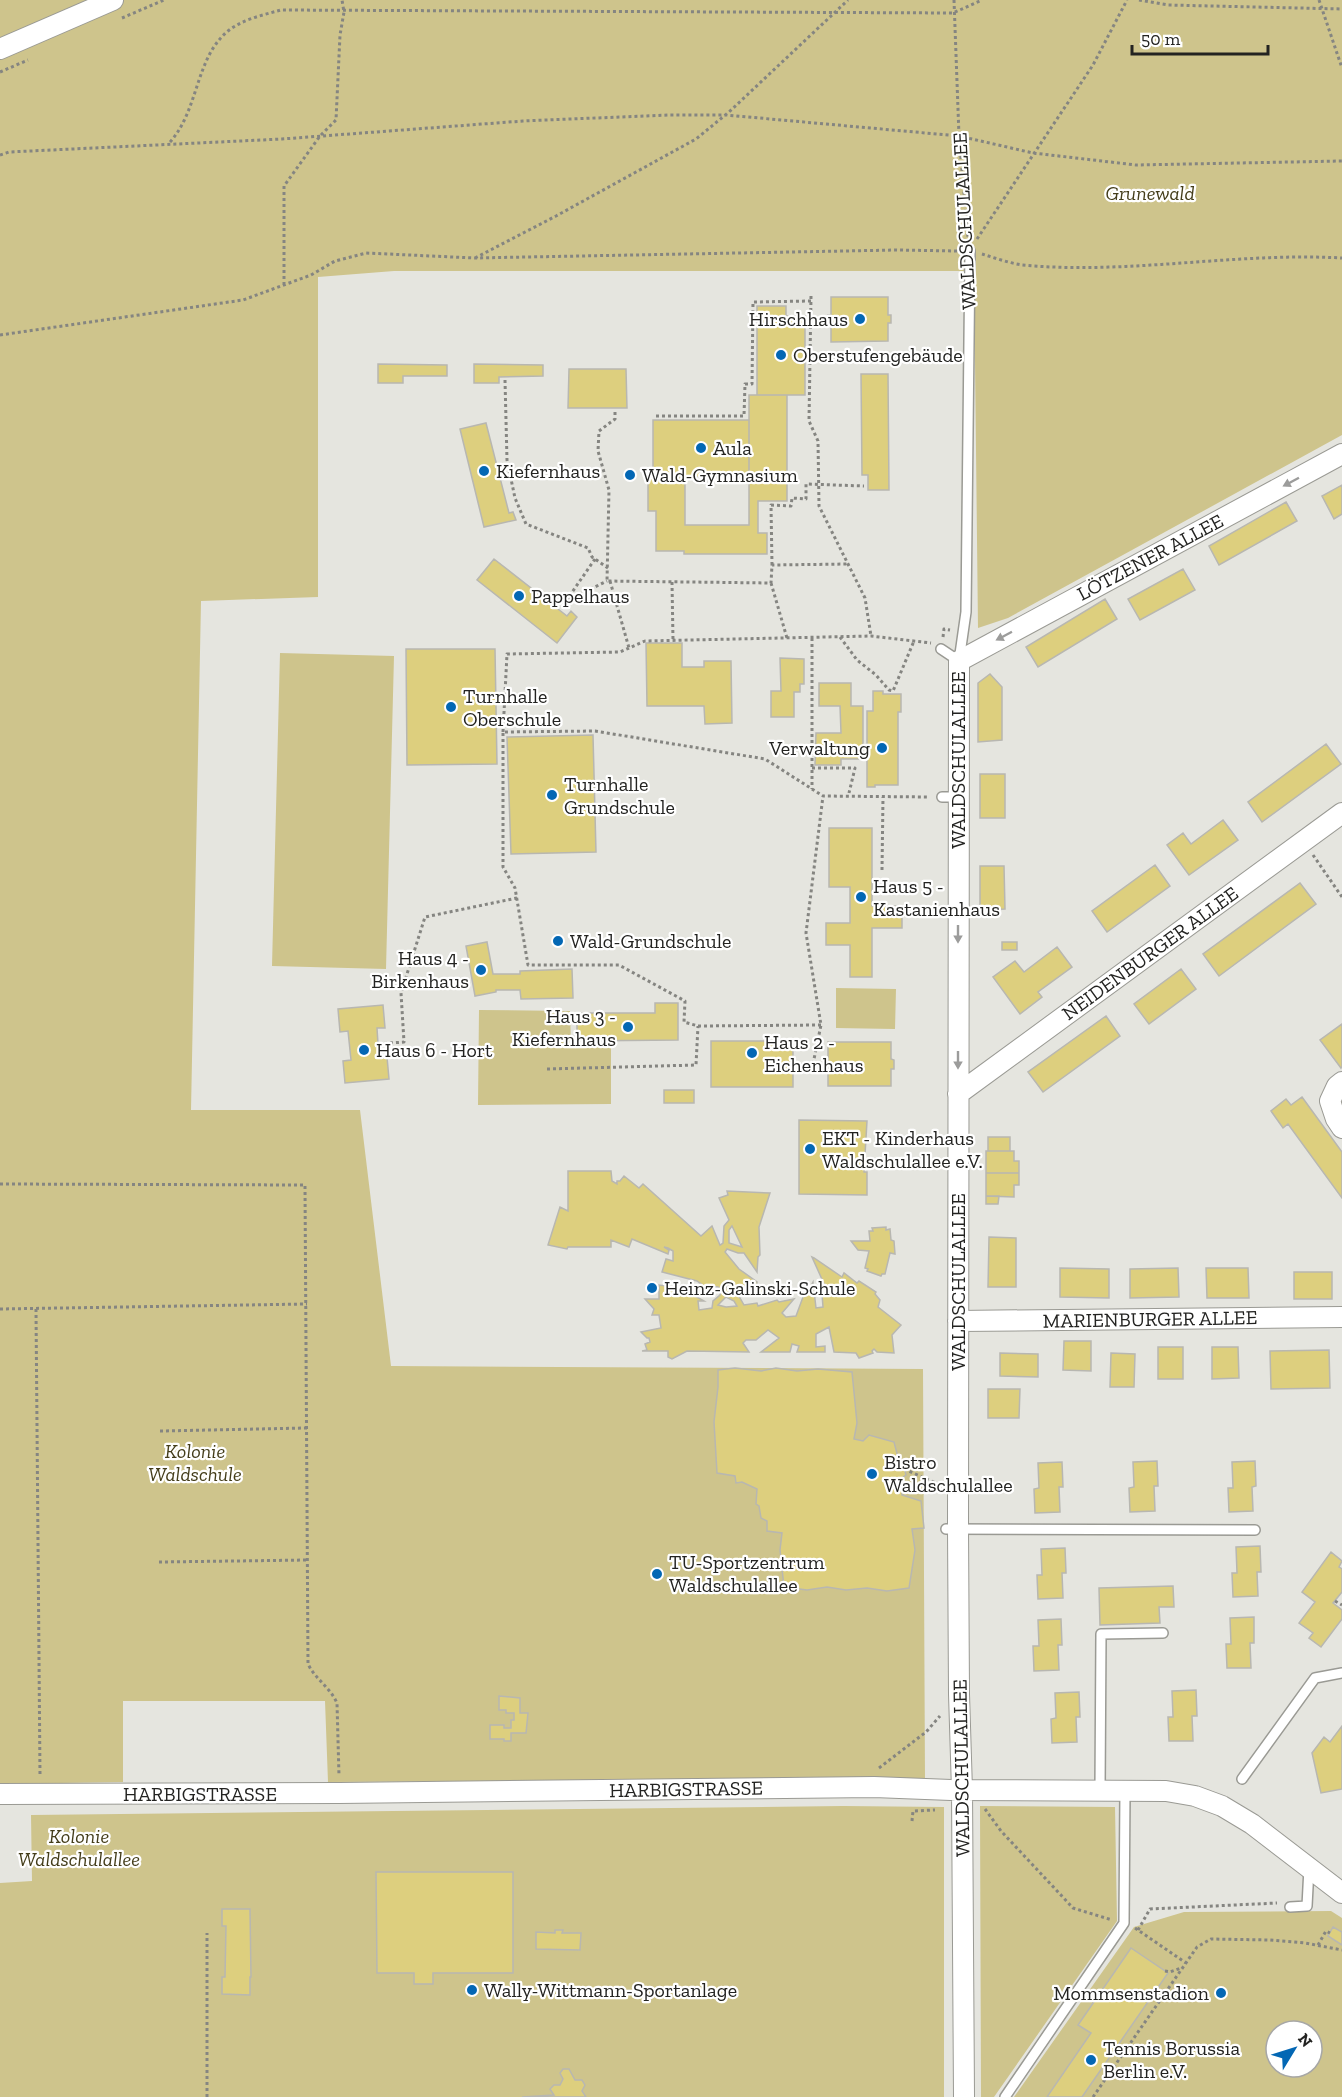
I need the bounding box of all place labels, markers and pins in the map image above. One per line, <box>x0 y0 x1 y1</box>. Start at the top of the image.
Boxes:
place label: Hirschhaus <box>749 307 848 331</box>
marker: Hirschhaus <box>853 312 867 326</box>
place label: Oberstufengebäude <box>793 343 963 367</box>
marker: Oberstufengebäude <box>774 348 788 362</box>
place label: Aula <box>713 436 752 460</box>
marker: Aula <box>694 441 708 455</box>
place label: Kiefernhaus <box>496 459 600 483</box>
place label: Wald-Gymnasium <box>642 463 798 487</box>
marker: Kiefernhaus <box>477 464 491 478</box>
marker: Wald-Gymnasium <box>623 468 637 482</box>
place label: Pappelhaus <box>531 584 630 608</box>
marker: Pappelhaus <box>512 589 526 603</box>
place label: Turnhalle Oberschule <box>463 684 561 731</box>
marker: Turnhalle Oberschule <box>444 700 458 714</box>
place label: Verwaltung <box>768 736 870 760</box>
marker: Verwaltung <box>875 741 889 755</box>
place label: Turnhalle Grundschule <box>564 772 675 819</box>
marker: Turnhalle Grundschule <box>545 788 559 802</box>
place label: Haus 5 - Kastanienhaus <box>873 874 1000 921</box>
marker: Haus 5 - Kastanienhaus <box>854 890 868 904</box>
place label: Wald-Grundschule <box>570 929 731 953</box>
marker: Wald-Grundschule <box>551 934 565 948</box>
place label: Haus 4 - Birkenhaus <box>371 946 469 993</box>
marker: Haus 4 - Birkenhaus <box>474 963 488 977</box>
place label: Haus 3 - Kiefernhaus <box>512 1004 616 1051</box>
marker: Haus 3 - Kiefernhaus <box>621 1020 635 1034</box>
place label: Haus 2 - Eichenhaus <box>764 1030 864 1077</box>
place label: Haus 6 - Hort <box>376 1038 493 1062</box>
marker: Haus 6 - Hort <box>357 1043 371 1057</box>
marker: Haus 2 - Eichenhaus <box>745 1046 759 1060</box>
place label: EKT - Kinderhaus Waldschulallee e.V. <box>822 1126 983 1173</box>
marker: EKT - Kinderhaus Waldschulallee e.V. <box>803 1142 817 1156</box>
place label: Heinz-Galinski-Schule <box>664 1276 855 1300</box>
marker: Heinz-Galinski-Schule <box>645 1281 659 1295</box>
place label: Bistro Waldschulallee <box>884 1450 1013 1497</box>
marker: Bistro Waldschulallee <box>865 1467 879 1481</box>
place label: TU-Sportzentrum Waldschulallee <box>669 1550 825 1597</box>
marker: TU-Sportzentrum Waldschulallee <box>650 1567 664 1581</box>
place label: Wally-Wittmann-Sportanlage <box>484 1978 737 2002</box>
place label: Mommsenstadion <box>1053 1981 1210 2005</box>
marker: Wally-Wittmann-Sportanlage <box>465 1983 479 1997</box>
marker: Mommsenstadion <box>1214 1986 1228 2000</box>
place label: Tennis Borussia Berlin e.V. <box>1103 2036 1240 2083</box>
marker: Tennis Borussia Berlin e.V. <box>1084 2053 1098 2067</box>

